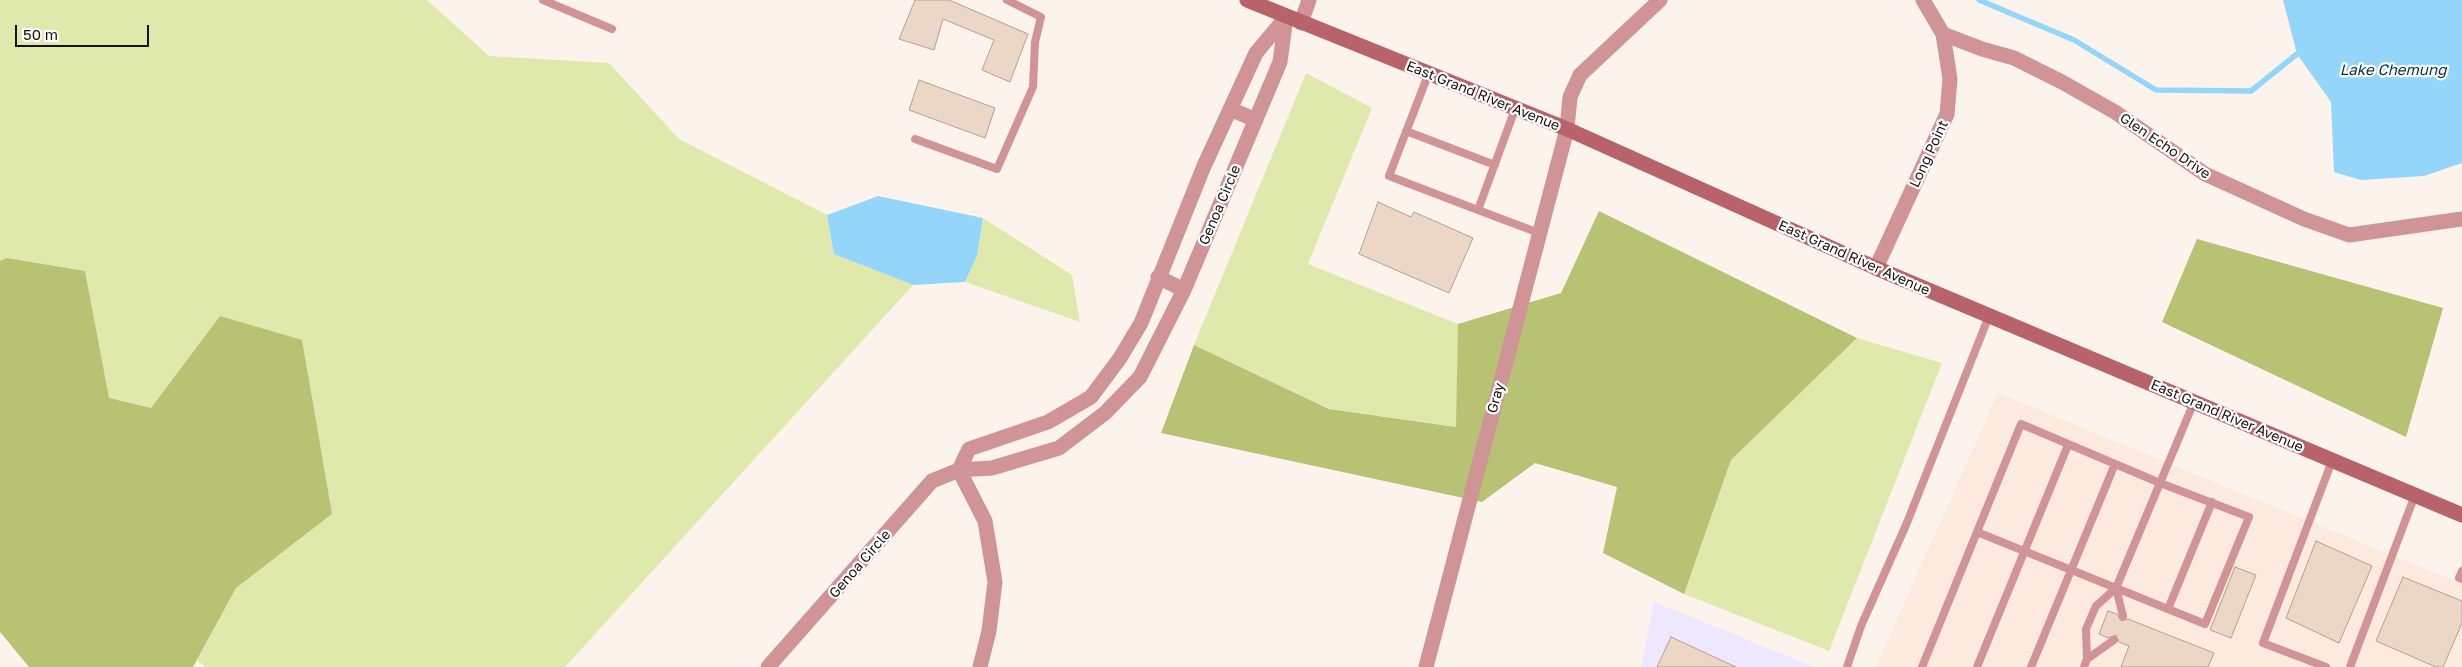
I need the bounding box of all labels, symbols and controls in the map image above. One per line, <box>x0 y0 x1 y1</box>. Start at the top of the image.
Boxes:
scale bar <box>18 15 151 47</box>
text: 50 m <box>23 25 58 43</box>
street label: East Grand River Avenue <box>1404 57 1562 135</box>
water label: Lake Chemung <box>2340 61 2446 79</box>
street label: Glen Echo Drive <box>2116 109 2214 183</box>
street label: Long Point <box>1906 118 1952 190</box>
street label: Genoa Circle <box>1196 163 1244 247</box>
street label: East Grand River Avenue <box>1776 217 1932 299</box>
street label: East Grand River Avenue <box>2148 376 2306 456</box>
street label: Gray <box>1484 381 1508 415</box>
street label: Genoa Circle <box>826 526 894 602</box>

